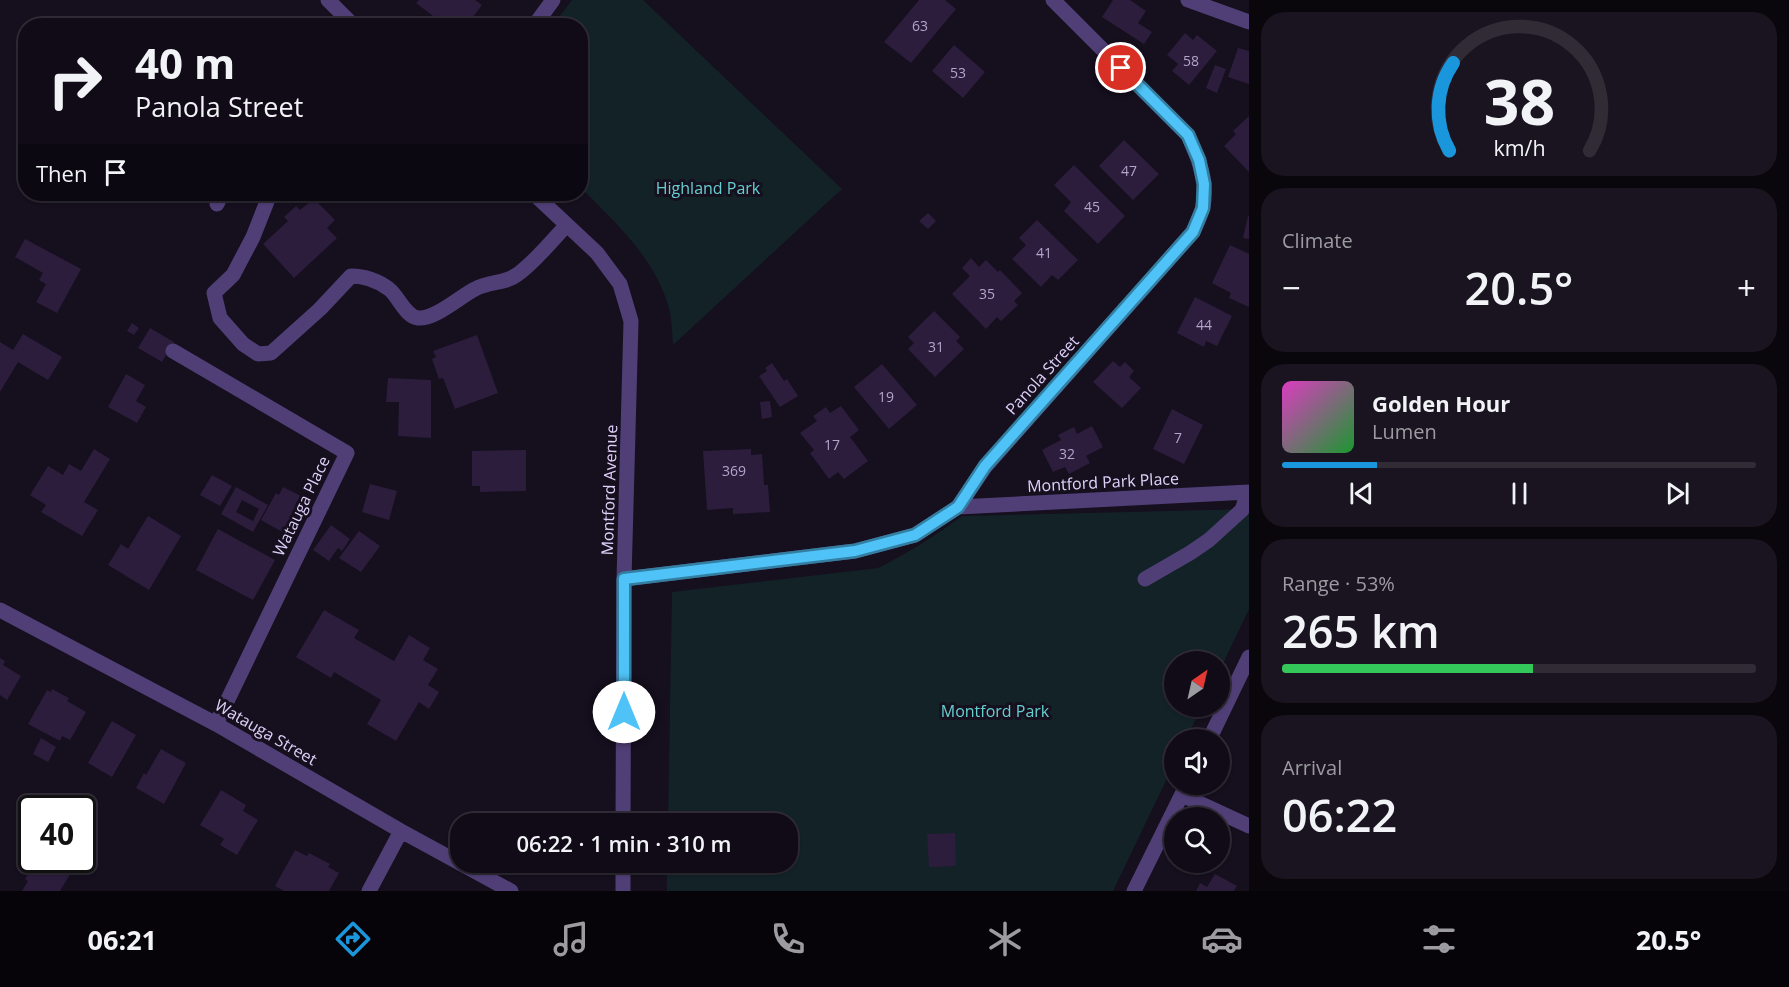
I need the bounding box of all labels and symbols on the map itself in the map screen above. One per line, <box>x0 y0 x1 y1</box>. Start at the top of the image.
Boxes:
house number: 63 <box>912 16 928 35</box>
pin <box>1095 42 1146 93</box>
house number: 58 <box>1183 51 1199 70</box>
house number: 53 <box>950 63 966 82</box>
house number: 47 <box>1121 161 1137 180</box>
park label: Highland Park <box>656 177 761 199</box>
house number: 45 <box>1084 197 1100 216</box>
house number: 41 <box>1036 243 1052 262</box>
house number: 35 <box>979 284 995 303</box>
house number: 44 <box>1196 315 1212 334</box>
street label: Panola Street <box>1000 330 1084 419</box>
house number: 31 <box>928 337 944 356</box>
house number: 19 <box>878 387 894 406</box>
street label: Montford Avenue <box>596 424 622 556</box>
house number: 7 <box>1174 428 1182 447</box>
house number: 17 <box>824 435 840 454</box>
house number: 32 <box>1059 444 1075 463</box>
street label: Watauga Place <box>267 452 335 560</box>
house number: 369 <box>722 461 746 480</box>
street label: Montford Park Place <box>1027 467 1179 497</box>
north arrow <box>1164 651 1230 717</box>
position arrow <box>592 680 656 744</box>
street label: Watauga Street <box>211 694 321 770</box>
park label: Montford Park <box>941 700 1050 722</box>
speed limit sign: 40 <box>18 795 96 873</box>

